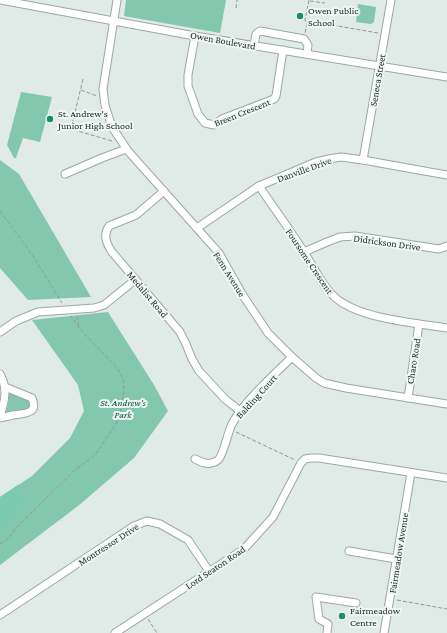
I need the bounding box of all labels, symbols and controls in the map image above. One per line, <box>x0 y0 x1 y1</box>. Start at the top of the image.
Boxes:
place label: Owen Public School <box>308 5 359 28</box>
marker: Owen Public School <box>295 11 305 21</box>
street label: Owen Boulevard <box>189 29 257 52</box>
street label: Seneca Street <box>367 52 388 107</box>
street label: Breen Crescent <box>212 96 273 129</box>
place label: St. Andrew's Junior High School <box>57 108 133 131</box>
marker: St. Andrew's Junior High School <box>45 114 55 124</box>
street label: Danville Drive <box>275 154 333 184</box>
street label: Foursome Crescent <box>284 227 336 297</box>
street label: Didrickson Drive <box>353 232 422 253</box>
street label: Fenn Avenue <box>211 250 248 299</box>
street label: Medalist Road <box>125 269 171 320</box>
street label: Charo Road <box>404 337 423 385</box>
street label: Balding Court <box>234 371 280 421</box>
park label: St. Andrew’s Park <box>100 397 147 420</box>
street label: Fairmeadow Avenue <box>387 511 410 594</box>
street label: Montressor Drive <box>76 521 141 568</box>
street label: Lord Seaton Road <box>183 543 248 592</box>
place label: Fairmeadow Centre <box>350 605 401 628</box>
marker: Fairmeadow Centre <box>337 611 347 621</box>

